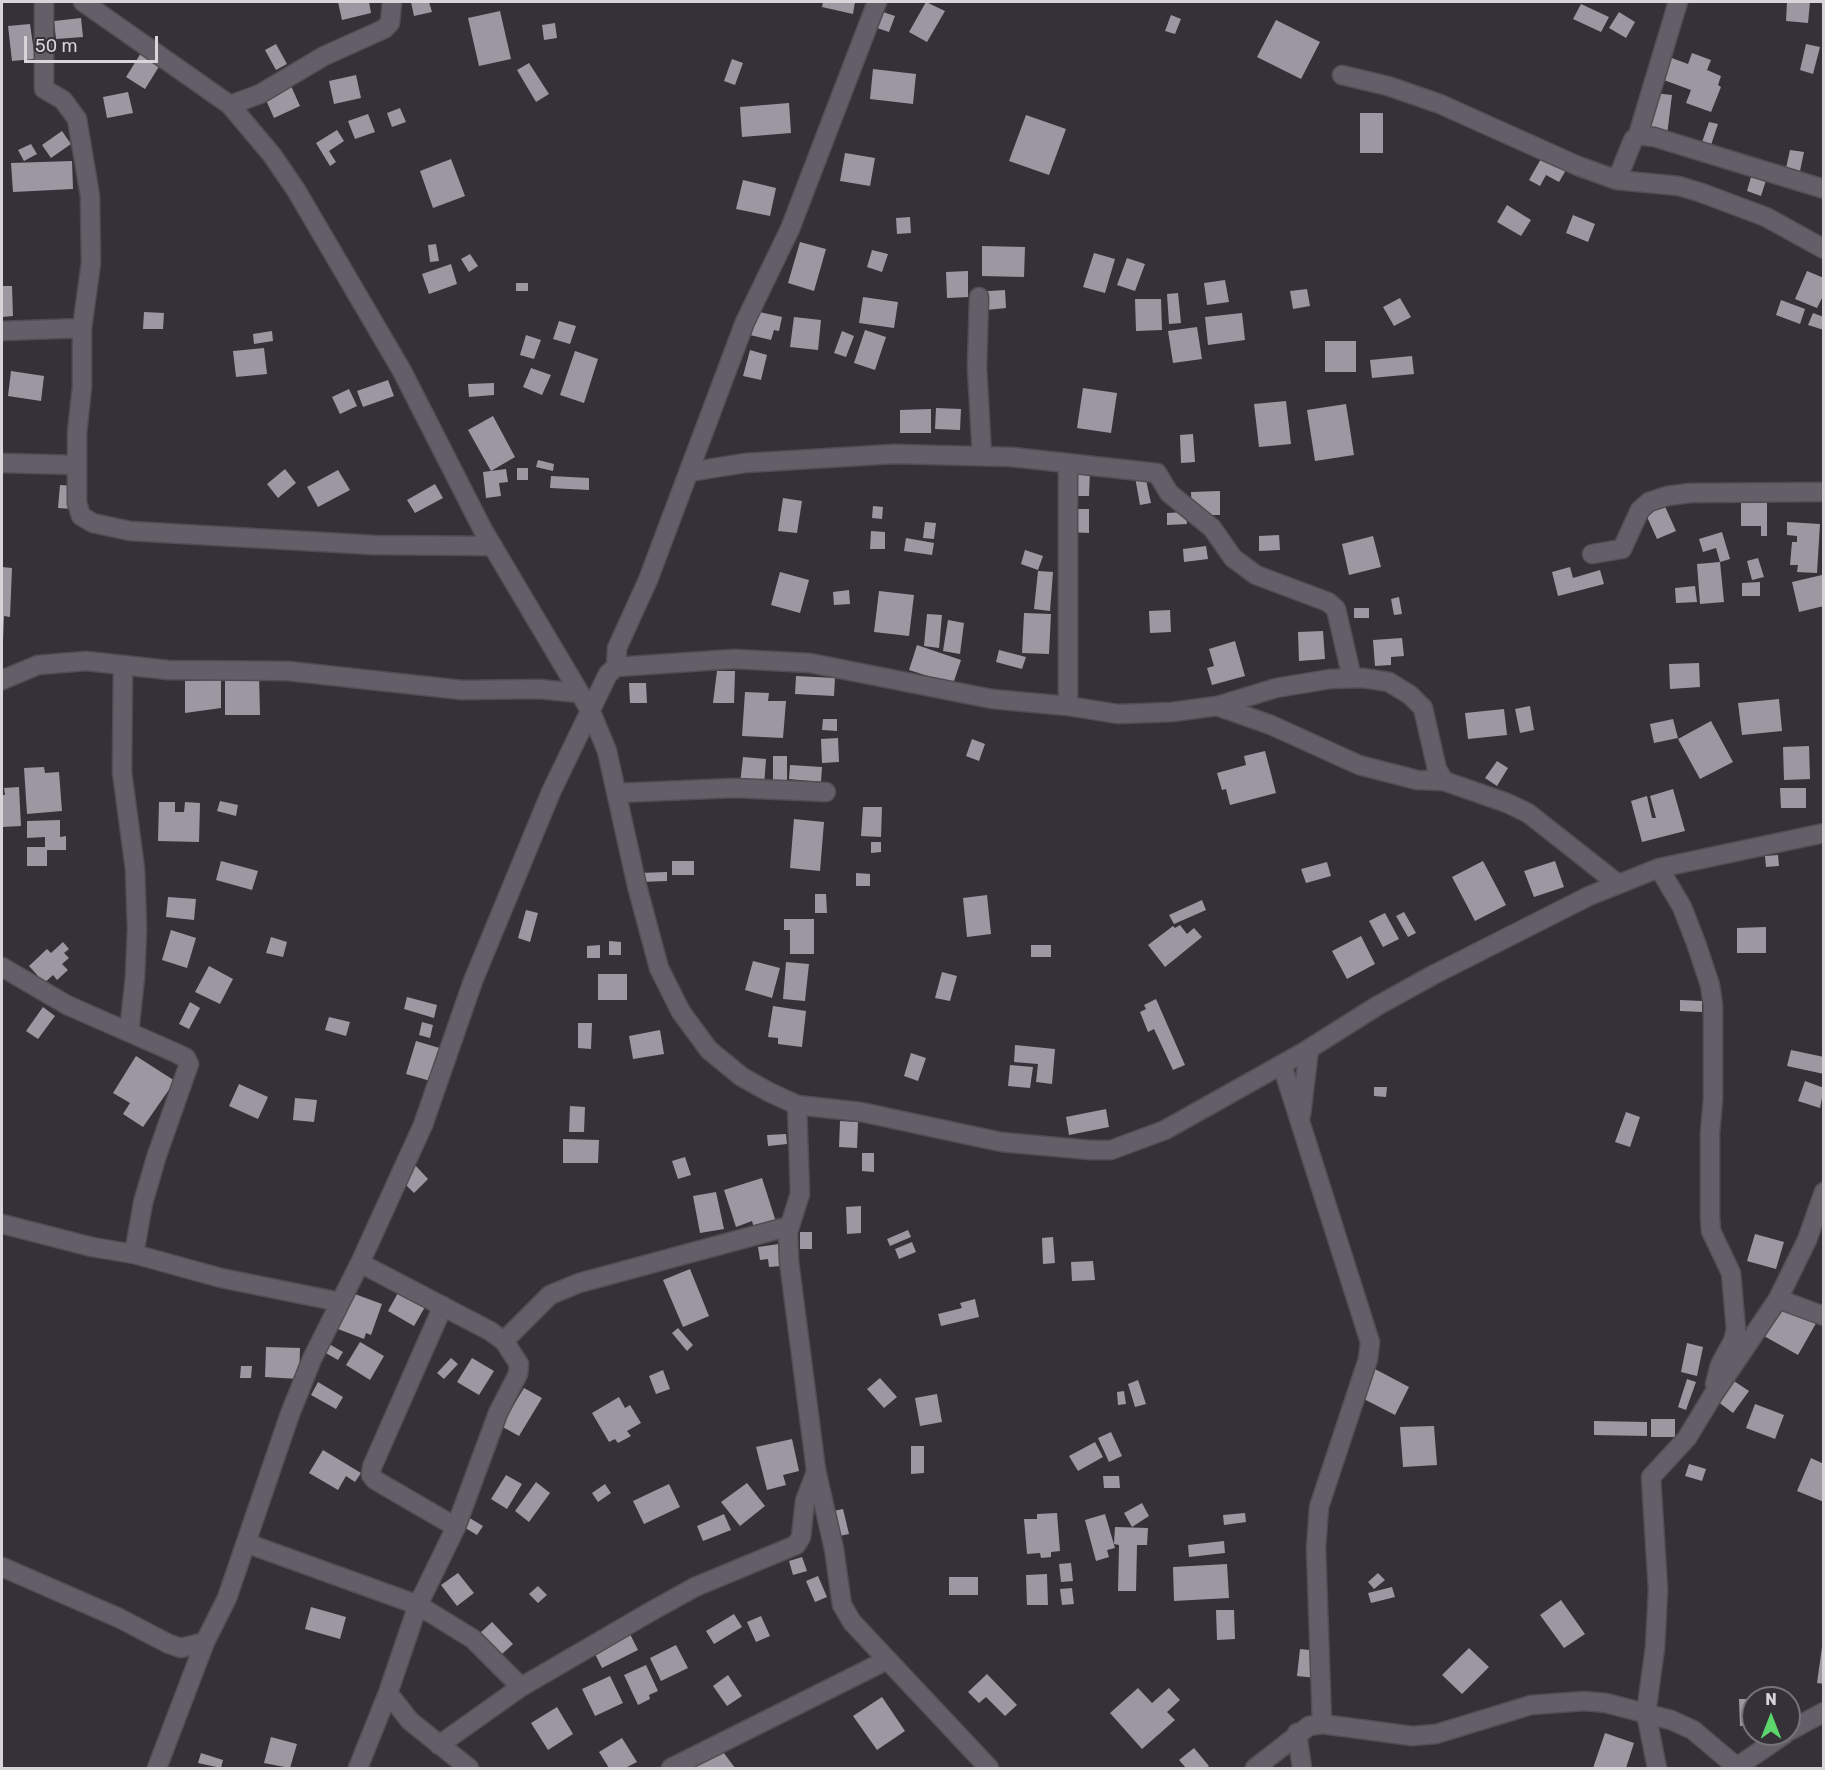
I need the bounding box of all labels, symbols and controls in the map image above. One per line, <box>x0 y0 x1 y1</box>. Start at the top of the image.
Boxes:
scale bar <box>27 24 160 62</box>
text: 50 m <box>35 35 78 57</box>
north arrow <box>1741 1686 1801 1746</box>
text: N <box>1765 1690 1777 1709</box>

